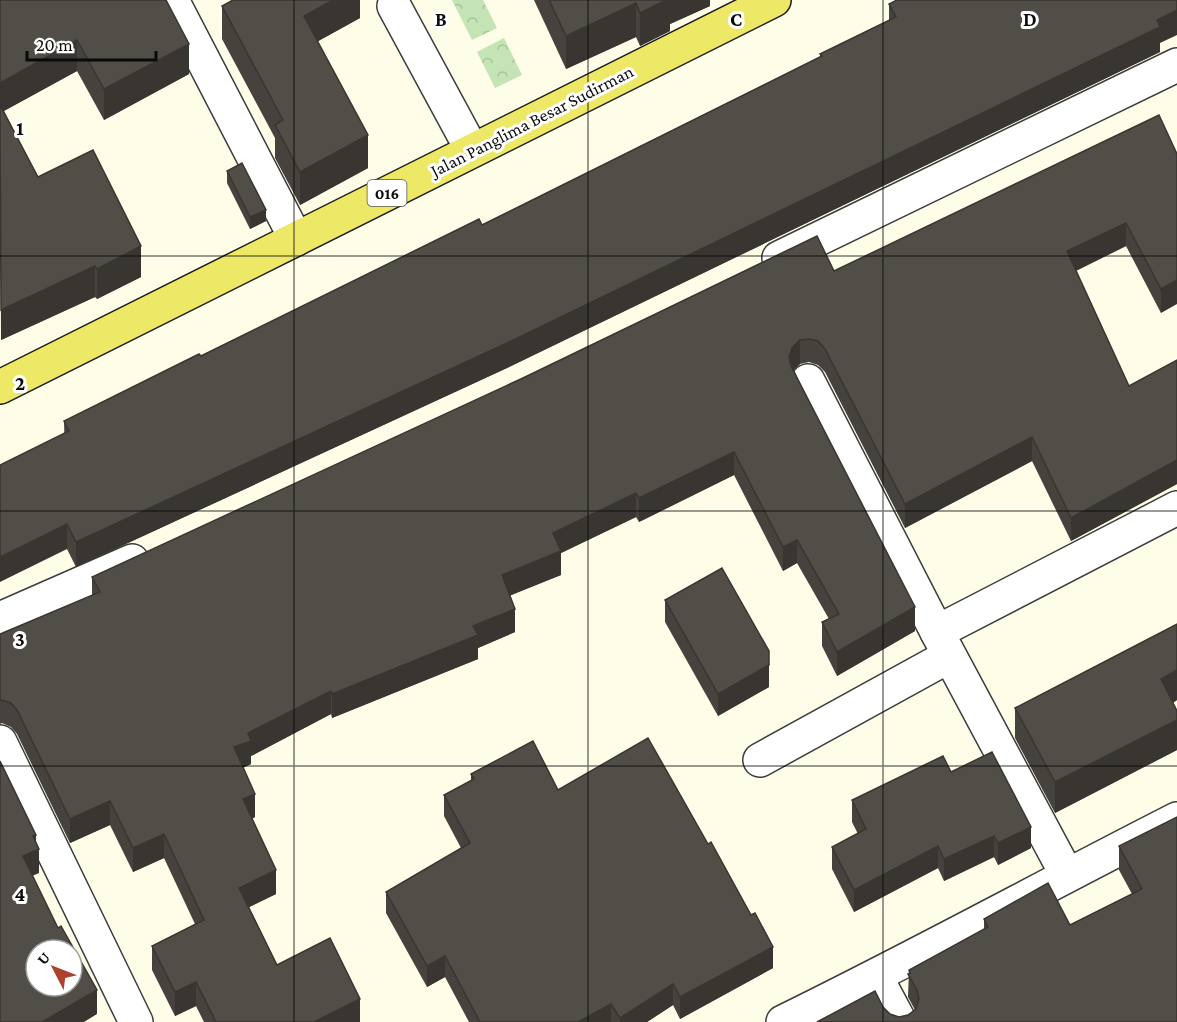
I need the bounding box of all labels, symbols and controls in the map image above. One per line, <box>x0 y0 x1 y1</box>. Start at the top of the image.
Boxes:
text: B <box>435 8 447 30</box>
text: C <box>730 8 742 30</box>
text: D <box>1023 8 1037 30</box>
scale bar <box>27 24 156 62</box>
text: 20 m <box>36 35 73 55</box>
street label: Jalan Panglima Besar Sudirman <box>426 61 637 182</box>
text: 1 <box>16 117 24 139</box>
road number: 016 <box>368 180 406 206</box>
text: 2 <box>15 372 25 394</box>
text: 3 <box>15 628 25 650</box>
text: 4 <box>15 883 26 905</box>
north arrow <box>24 938 84 998</box>
text: U <box>33 949 53 968</box>

